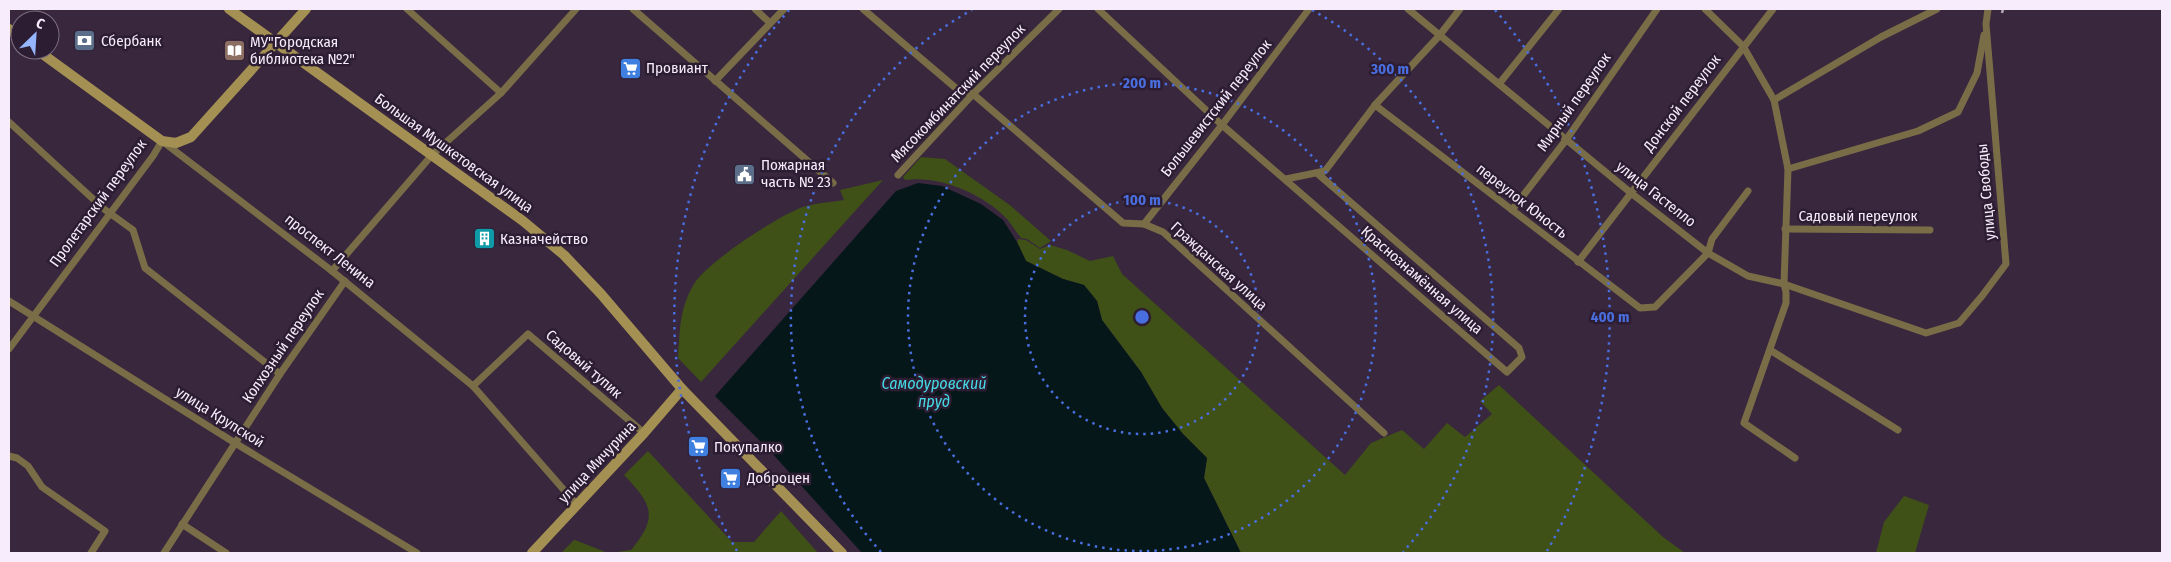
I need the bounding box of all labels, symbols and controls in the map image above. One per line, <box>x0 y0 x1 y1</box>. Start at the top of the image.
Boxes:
north arrow <box>10 10 60 60</box>
text: С <box>33 14 48 33</box>
street label: Мясокомбинатский переулок <box>887 20 1029 166</box>
bank icon: Сбербанк <box>73 29 97 53</box>
place label: Сбербанк <box>101 32 162 50</box>
place label: МУ"Городская библиотека №2" <box>250 33 355 68</box>
street label: Большевистский переулок <box>1157 36 1275 180</box>
library icon: МУ"Городская библиотека №2" <box>222 39 246 63</box>
street label: Мирный переулок <box>1533 49 1615 155</box>
street label: Донской переулок <box>1639 51 1724 156</box>
supermarket icon: Провиант <box>618 56 642 80</box>
place label: Провиант <box>646 59 709 77</box>
text: 300 m <box>1370 60 1409 78</box>
text: 200 m <box>1122 74 1161 92</box>
street label: Большая Мушкетовская улица <box>371 89 537 217</box>
street label: Пролетарский переулок <box>46 136 150 270</box>
street label: улица Свободы <box>1973 143 1999 241</box>
place label: Пожарная часть № 23 <box>761 156 831 191</box>
street label: улица Гастелло <box>1612 157 1700 231</box>
street label: переулок Юность <box>1473 160 1571 242</box>
public building icon: Пожарная часть № 23 <box>733 162 757 186</box>
text: 100 m <box>1123 191 1161 209</box>
street label: Садовый переулок <box>1798 207 1918 225</box>
street label: проспект Ленина <box>281 210 379 292</box>
street label: Гражданская улица <box>1167 218 1271 314</box>
street label: Краснознамённая улица <box>1357 222 1487 338</box>
building icon: Казначейство <box>472 227 496 251</box>
place label: Казначейство <box>500 230 588 248</box>
street label: Колхозный переулок <box>238 286 328 406</box>
centre of rings <box>1133 308 1151 326</box>
text: 400 m <box>1591 308 1629 326</box>
street label: Садовый тупик <box>542 326 626 402</box>
water label: Самодуровский пруд <box>881 374 987 411</box>
street label: улица Крупской <box>172 383 268 451</box>
street label: улица Мичурина <box>555 417 639 507</box>
supermarket icon: Покупалко <box>686 435 710 459</box>
place label: Покупалко <box>714 438 783 456</box>
supermarket icon: Доброцен <box>719 466 743 490</box>
place label: Доброцен <box>746 469 810 487</box>

